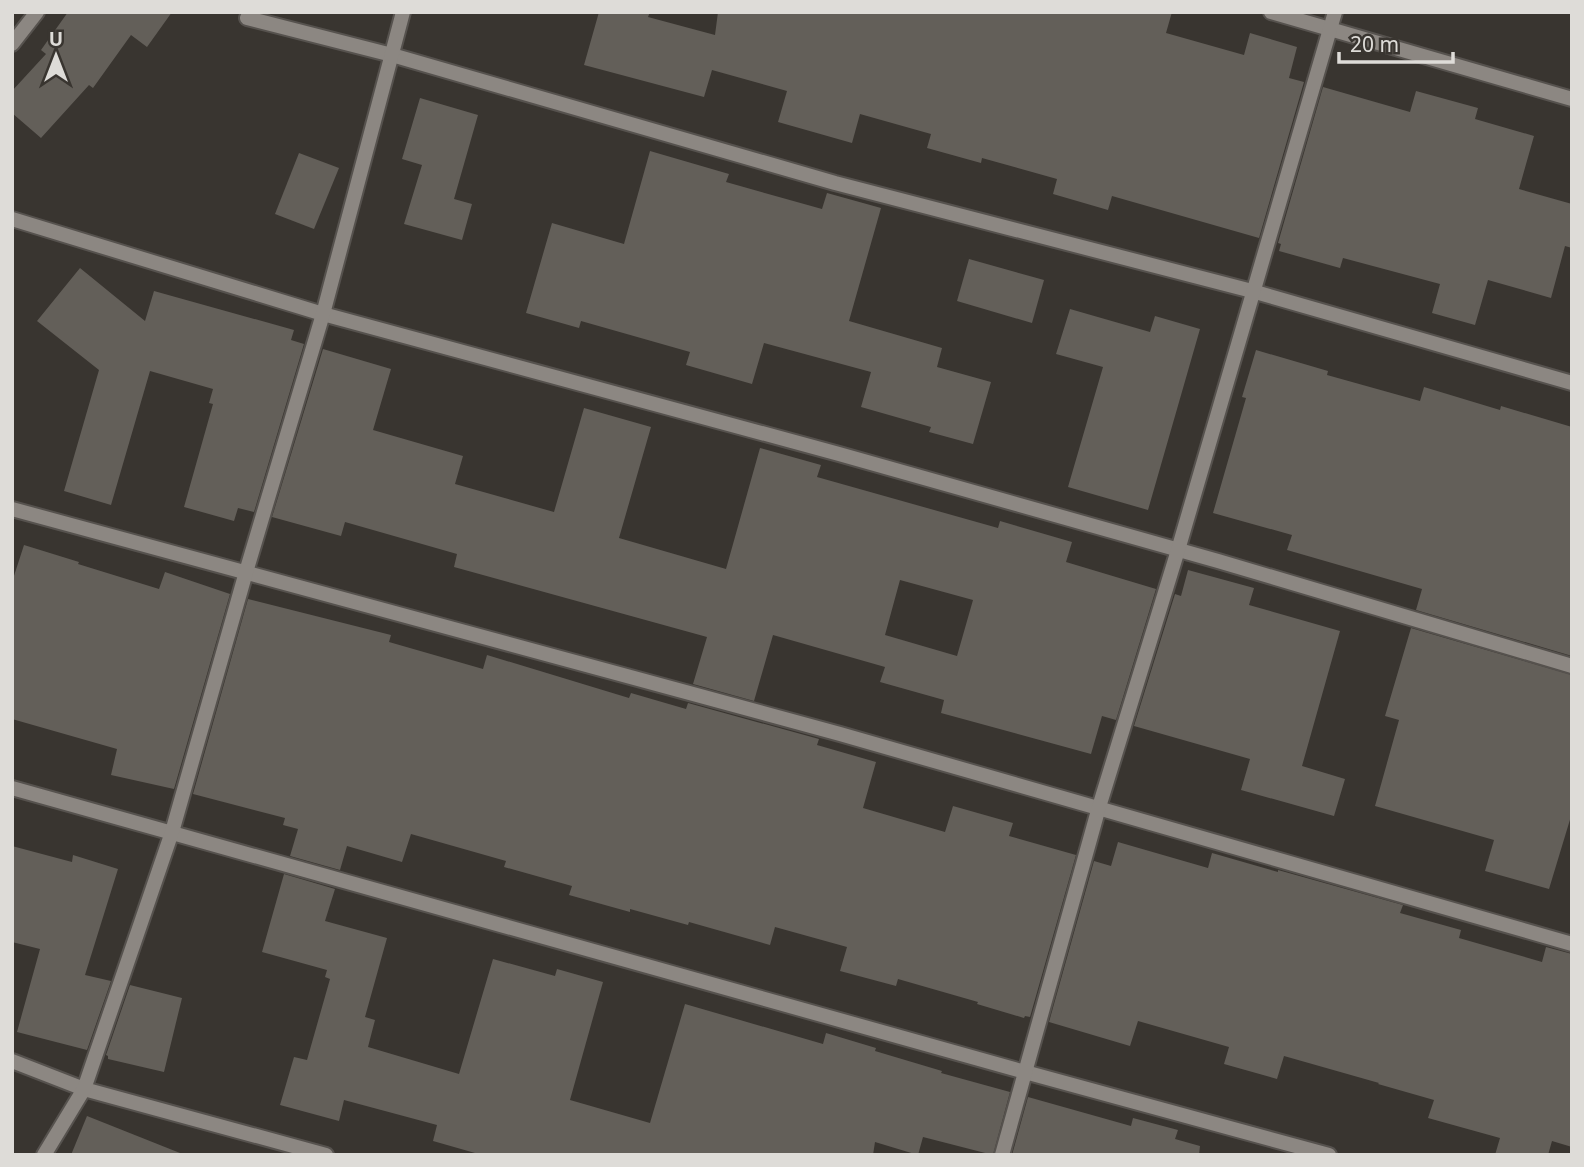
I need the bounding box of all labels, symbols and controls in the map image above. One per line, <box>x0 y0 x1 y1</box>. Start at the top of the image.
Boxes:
north arrow <box>21 21 91 91</box>
scale bar <box>1339 21 1453 65</box>
text: U <box>49 26 63 52</box>
text: 20 m <box>1350 30 1399 58</box>

